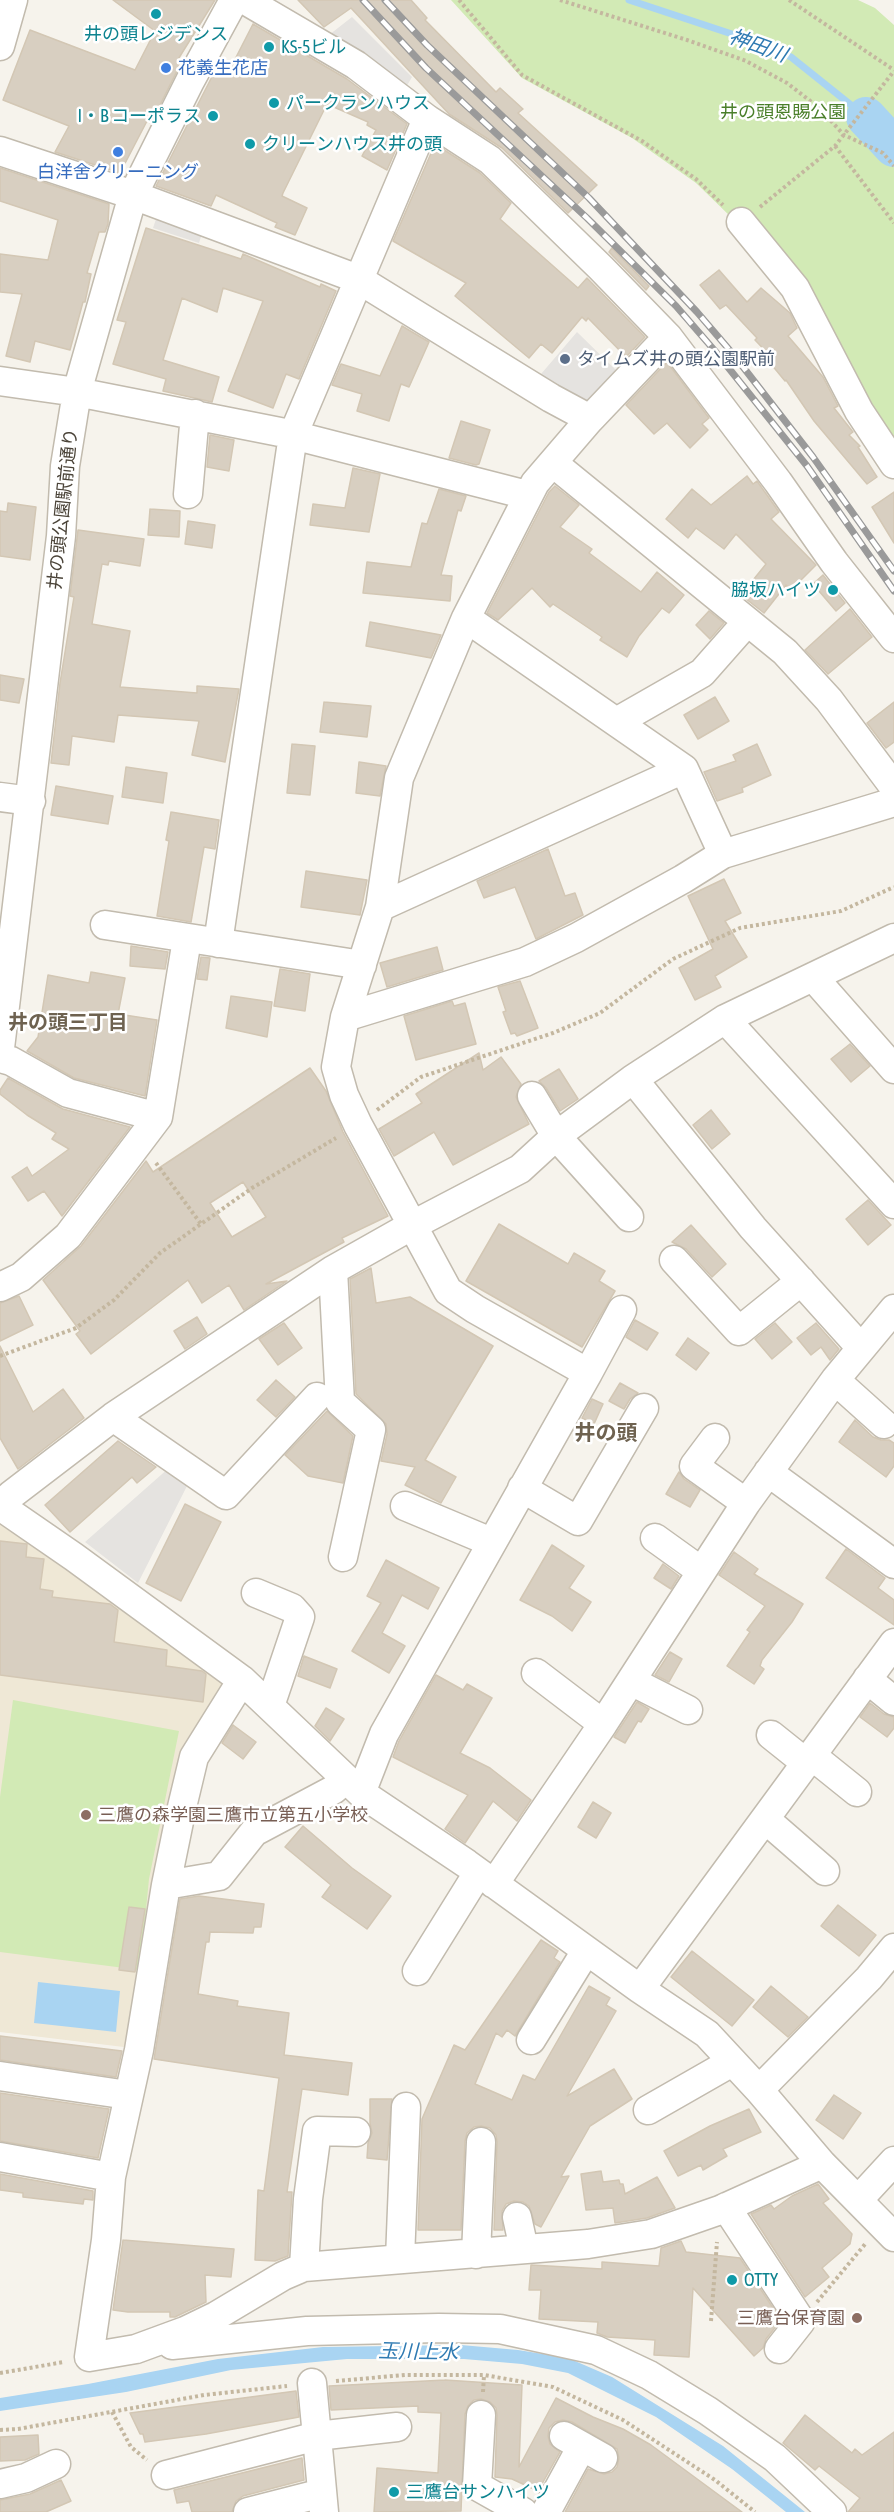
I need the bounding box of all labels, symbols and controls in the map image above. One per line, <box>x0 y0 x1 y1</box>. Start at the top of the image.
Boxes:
marker: 井の頭レジデンス <box>149 7 163 21</box>
place label: 井の頭レジデンス <box>84 23 228 45</box>
water label: 神田川 <box>726 24 790 68</box>
place label: KS-5ビル <box>281 36 346 58</box>
marker: KS-5ビル <box>262 40 276 54</box>
place label: 花義生花店 <box>178 57 268 79</box>
marker: 花義生花店 <box>159 61 173 75</box>
place label: パークランハウス <box>286 92 430 114</box>
marker: パークランハウス <box>267 96 281 110</box>
park label: 井の頭恩賜公園 <box>720 101 846 123</box>
place label: I・B コーポラス <box>77 105 201 127</box>
marker: I・B コーポラス <box>206 109 220 123</box>
place label: クリーンハウス井の頭 <box>262 133 442 155</box>
marker: クリーンハウス井の頭 <box>243 137 257 151</box>
marker: 白洋舍クリーニング <box>111 145 125 159</box>
place label: 白洋舍クリーニング <box>37 161 199 183</box>
place label: タイムズ井の頭公園駅前 <box>577 348 775 370</box>
marker: タイムズ井の頭公園駅前 <box>558 352 572 366</box>
street label: 井の頭公園駅前通り <box>44 427 82 591</box>
place label: 脇坂ハイツ <box>731 579 821 601</box>
marker: 脇坂ハイツ <box>826 583 840 597</box>
district label: 井の頭三丁目 <box>8 1011 128 1035</box>
district label: 井の頭 <box>575 1420 637 1446</box>
place label: 三鷹の森学園三鷹市立第五小学校 <box>98 1804 368 1826</box>
marker: 三鷹の森学園三鷹市立第五小学校 <box>79 1808 93 1822</box>
place label: OTTY <box>744 2269 778 2291</box>
marker: OTTY <box>725 2273 739 2287</box>
place label: 三鷹台保育園 <box>737 2307 845 2329</box>
marker: 三鷹台保育園 <box>850 2311 864 2325</box>
water label: 玉川上水 <box>378 2339 458 2365</box>
place label: 三鷹台サンハイツ <box>406 2481 550 2503</box>
marker: 三鷹台サンハイツ <box>387 2485 401 2499</box>

